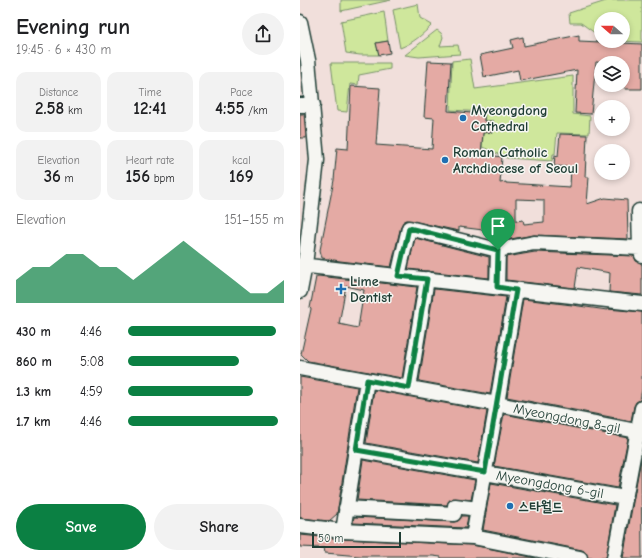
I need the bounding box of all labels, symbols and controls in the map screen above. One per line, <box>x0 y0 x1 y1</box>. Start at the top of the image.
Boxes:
north arrow <box>594 12 630 48</box>
map controls <box>594 12 630 180</box>
button: share <box>242 13 284 55</box>
text: Evening run <box>16 14 130 40</box>
text: 19:45 · 6 × 430 m <box>16 42 111 57</box>
button: layers <box>594 56 630 92</box>
text: Distance <box>39 86 78 99</box>
text: Time <box>139 86 161 99</box>
text: Pace <box>230 86 252 99</box>
text: 2.58 <box>35 99 64 118</box>
text: 12:41 <box>133 99 167 118</box>
text: 4:55 <box>215 99 245 118</box>
button: + <box>594 100 630 136</box>
place label: Myeongdong Cathedral <box>471 102 548 135</box>
text: km <box>64 104 82 117</box>
text: /km <box>245 104 268 117</box>
marker: Myeongdong Cathedral <box>458 113 468 123</box>
place label: Roman Catholic Archdiocese of Seoul <box>453 144 578 177</box>
button: − <box>594 144 630 180</box>
text: Elevation <box>38 154 80 167</box>
text: Heart rate <box>126 154 174 167</box>
text: kcal <box>232 154 251 167</box>
marker: Roman Catholic Archdiocese of Seoul <box>440 155 450 165</box>
text: 36 <box>44 167 61 186</box>
text: 156 <box>125 167 150 186</box>
text: 169 <box>229 167 254 186</box>
text: m <box>61 172 74 185</box>
text: bpm <box>150 172 175 185</box>
pin <box>481 209 515 250</box>
text: Elevation <box>16 212 66 227</box>
text: 151–155 m <box>225 212 284 227</box>
icon: arrive <box>487 215 509 237</box>
place label: Lime Dentist <box>350 273 392 306</box>
marker: Lime Dentist <box>335 283 347 295</box>
text: 430 m <box>16 324 51 339</box>
text: 4:46 <box>80 324 102 339</box>
text: 860 m <box>16 354 52 369</box>
text: 5:08 <box>80 354 104 369</box>
text: 1.3 km <box>16 384 51 399</box>
text: 4:59 <box>80 384 103 399</box>
street label: Myeongdong 8-gil <box>512 400 622 437</box>
text: 1.7 km <box>16 414 51 429</box>
text: 4:46 <box>80 414 102 429</box>
street label: Myeongdong 6-gil <box>495 467 605 502</box>
place label: 스타월드 <box>518 498 563 515</box>
marker: 스타월드 <box>505 501 515 511</box>
button: Save <box>16 504 146 550</box>
button: Share <box>154 504 284 550</box>
scale bar <box>312 530 401 549</box>
text: 50 m <box>318 532 343 545</box>

